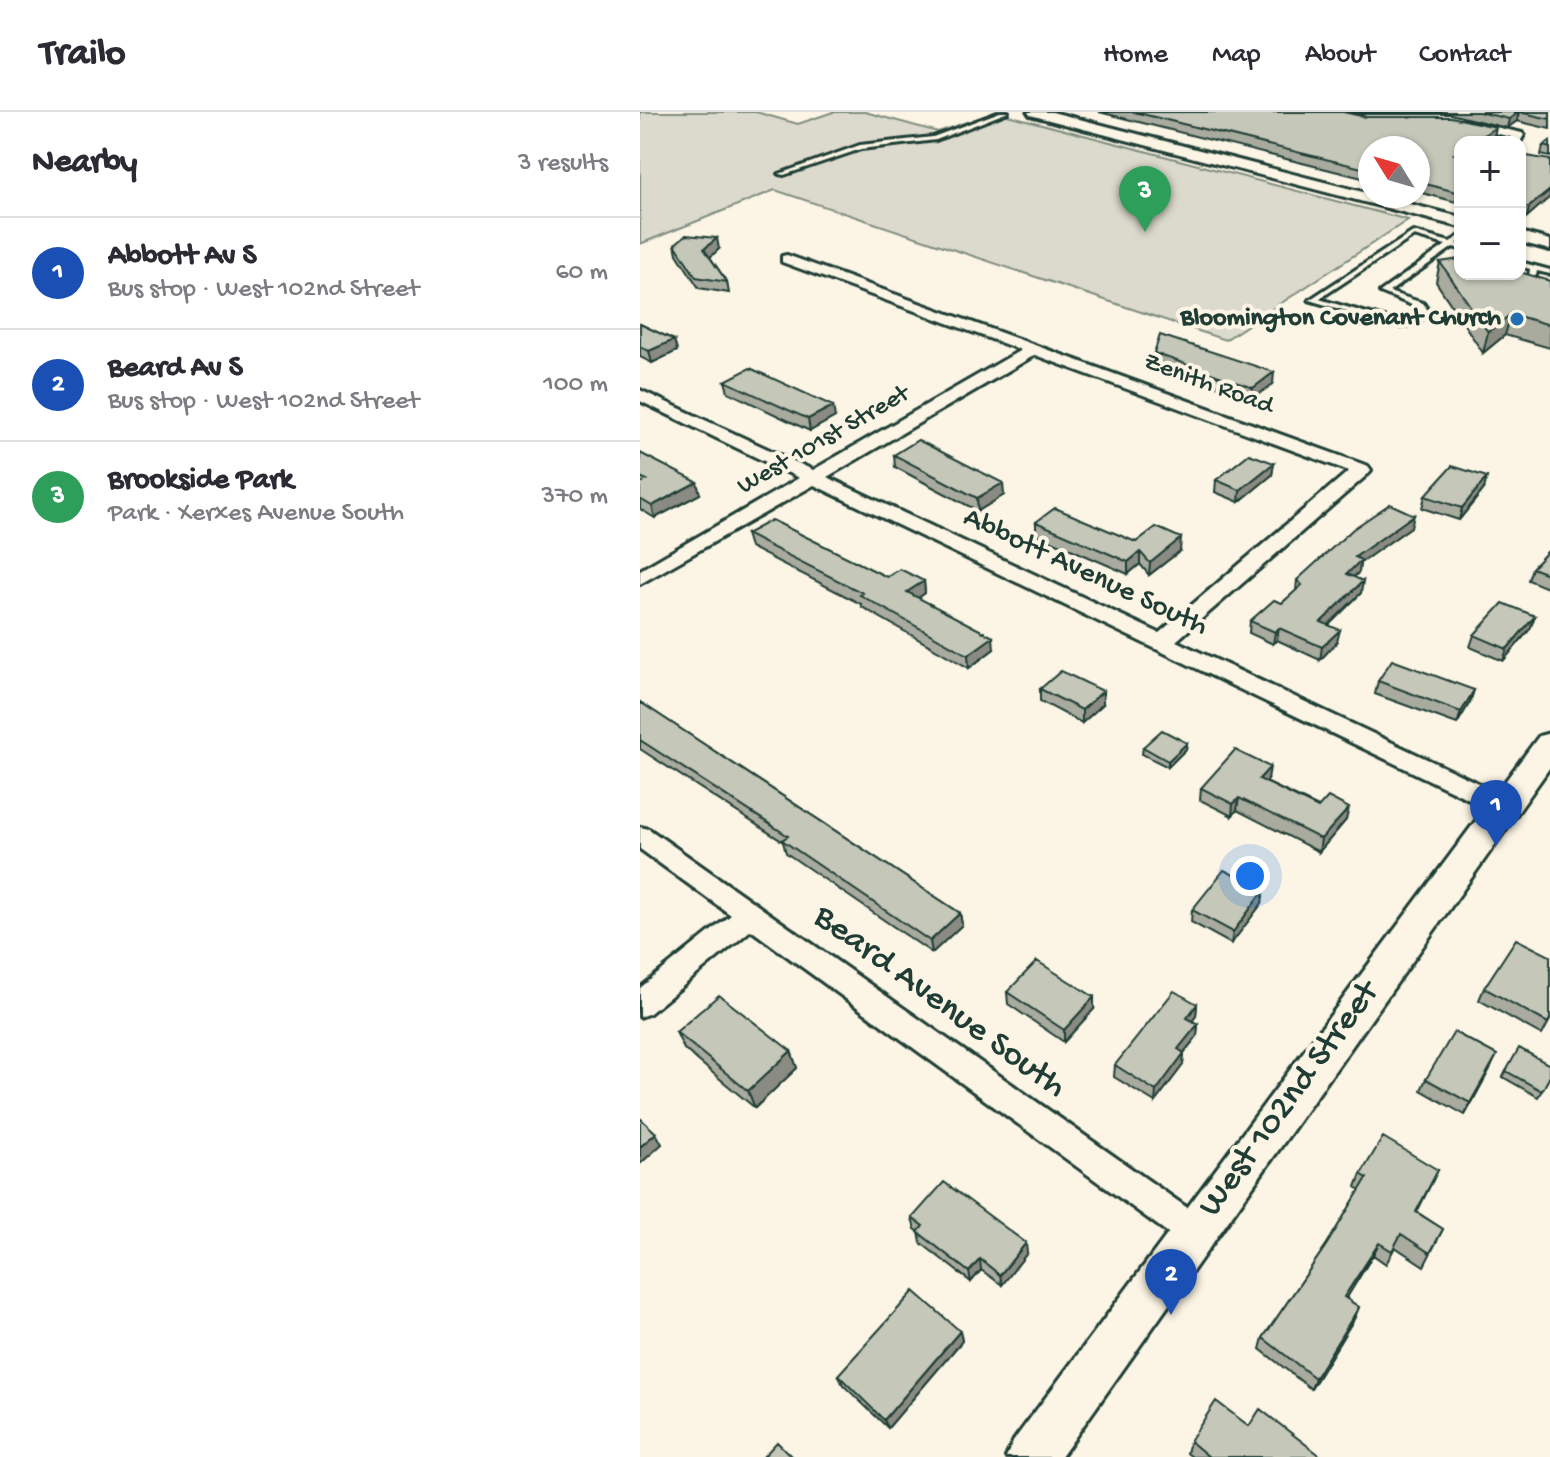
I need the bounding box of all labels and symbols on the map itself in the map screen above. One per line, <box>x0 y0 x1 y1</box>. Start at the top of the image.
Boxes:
north arrow <box>1358 136 1430 208</box>
pin: 3 <box>1119 166 1171 232</box>
place label: Bloomington Covenant Church <box>1179 304 1501 335</box>
marker: Bloomington Covenant Church <box>1508 310 1526 328</box>
street label: Zenith Road <box>1139 347 1279 423</box>
street label: West 101st Street <box>733 378 918 503</box>
street label: Abbott Avenue South <box>957 501 1213 645</box>
pin: 1 <box>1470 780 1522 846</box>
your location <box>1230 856 1270 896</box>
street label: Beard Avenue South <box>803 896 1074 1109</box>
street label: West 102nd Street <box>1190 971 1392 1226</box>
pin: 2 <box>1145 1249 1197 1315</box>

